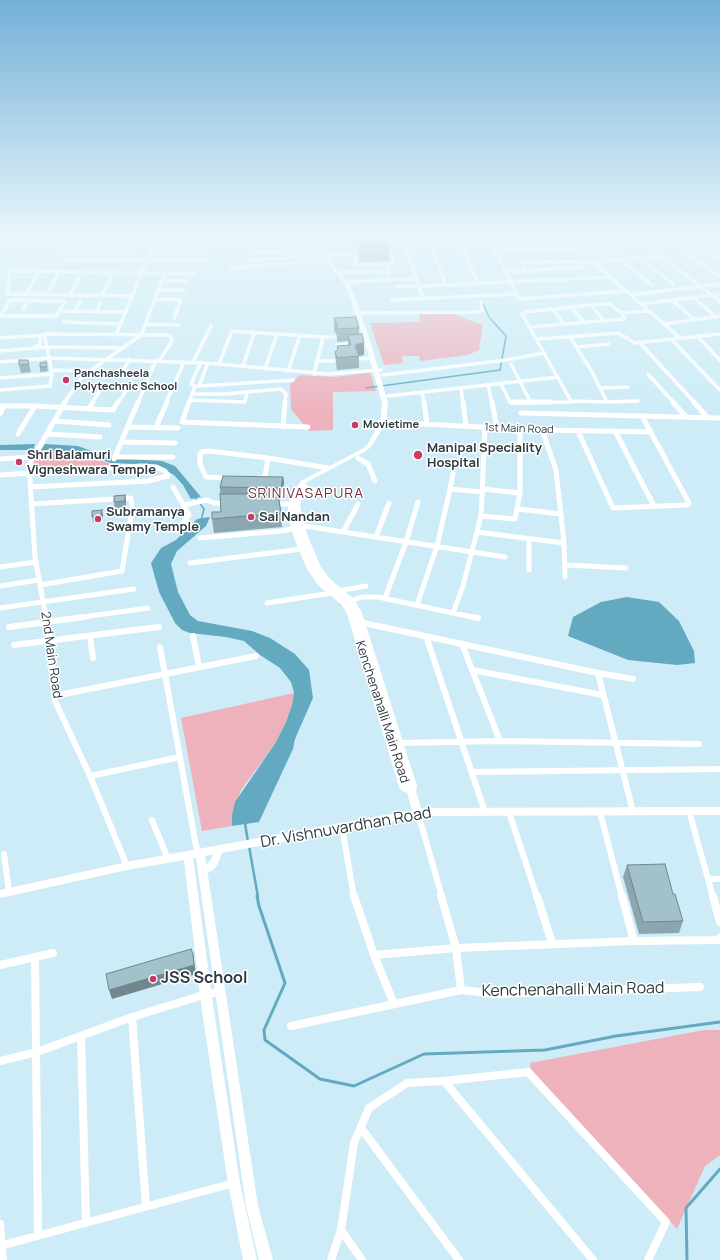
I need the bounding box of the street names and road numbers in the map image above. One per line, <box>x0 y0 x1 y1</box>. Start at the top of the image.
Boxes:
street label: 1st Main Road <box>484 421 554 437</box>
street label: 2nd Main Road <box>37 610 65 700</box>
street label: Kenchenahalli Main Road <box>352 639 412 785</box>
street label: Dr. Vishnuvardhan Road <box>259 804 433 852</box>
street label: Kenchenahalli Main Road <box>481 979 665 1001</box>

